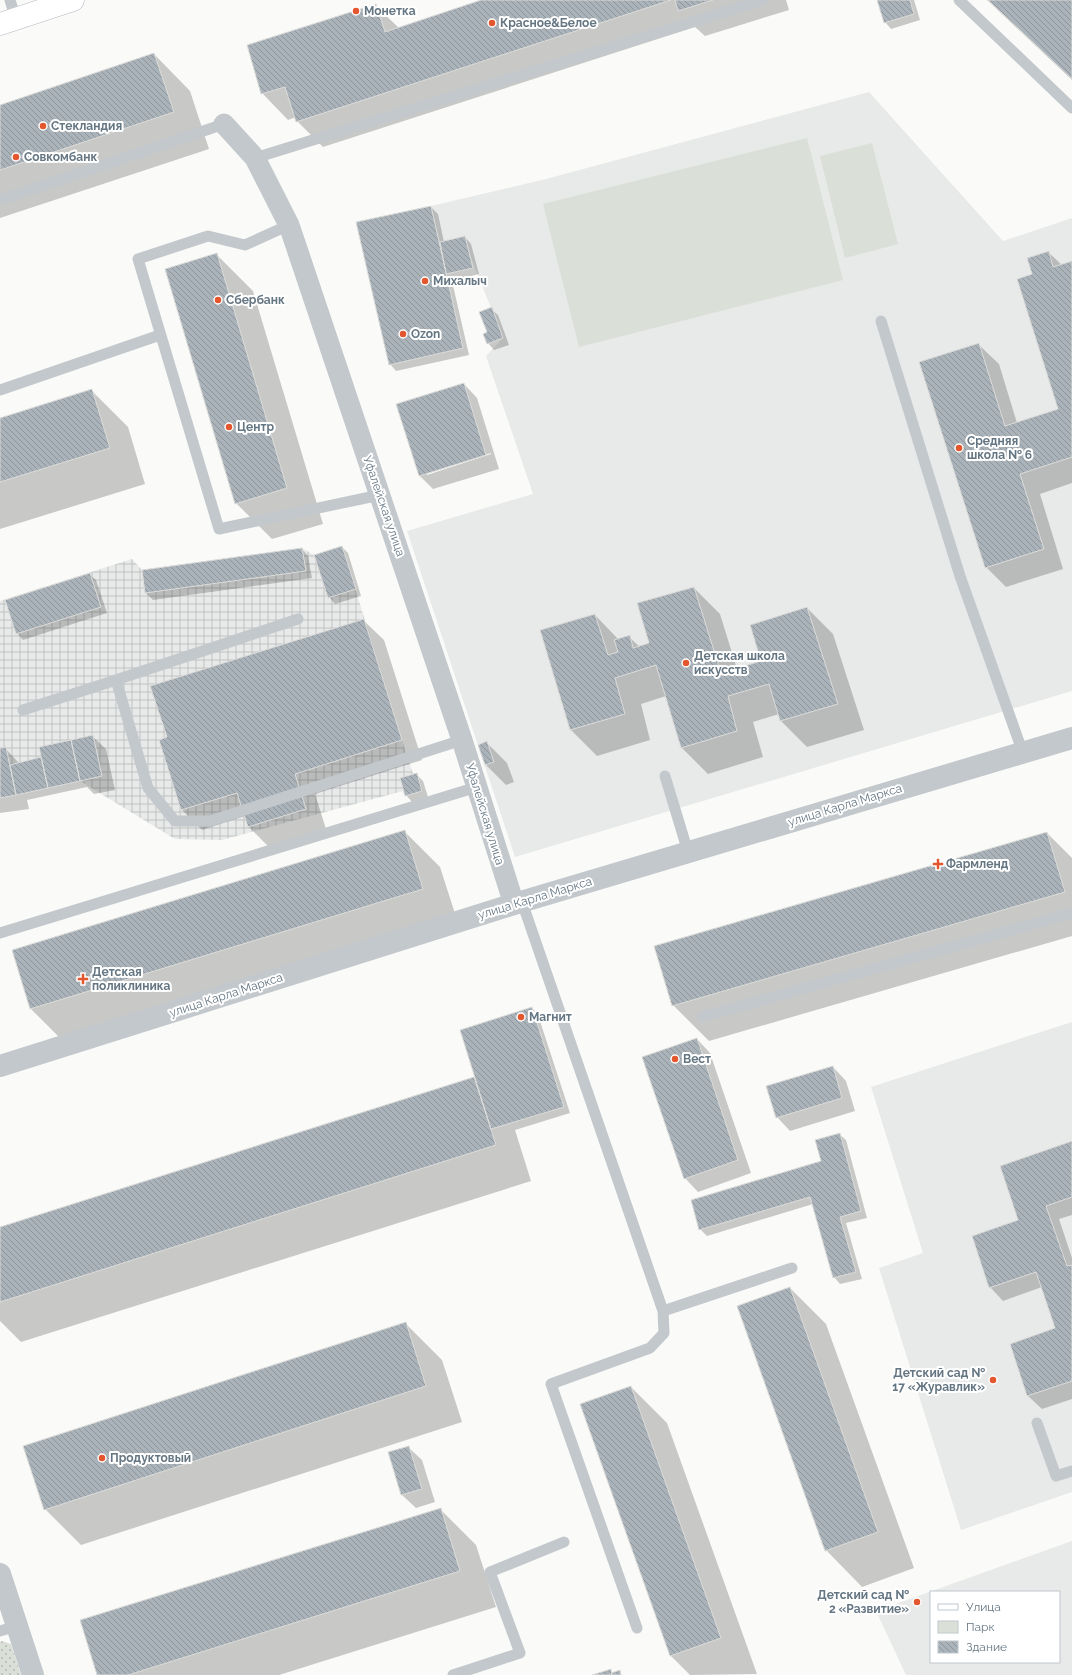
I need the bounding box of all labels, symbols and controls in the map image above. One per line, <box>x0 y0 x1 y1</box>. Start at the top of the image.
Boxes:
place label: Монетка <box>364 4 416 18</box>
marker: Монетка <box>351 6 361 16</box>
place label: Красное&Белое <box>500 16 597 30</box>
marker: Красное&Белое <box>487 18 497 28</box>
place label: Стекландия <box>51 119 122 133</box>
marker: Стекландия <box>38 121 48 131</box>
place label: Совкомбанк <box>24 150 97 164</box>
marker: Совкомбанк <box>11 152 21 162</box>
place label: Михалыч <box>433 274 487 288</box>
marker: Михалыч <box>420 276 430 286</box>
place label: Сбербанк <box>226 293 285 307</box>
marker: Сбербанк <box>213 295 223 305</box>
place label: Ozon <box>411 327 440 341</box>
marker: Ozon <box>398 329 408 339</box>
place label: Центр <box>237 420 274 434</box>
marker: Центр <box>224 422 234 432</box>
place label: Средняя школа № 6 <box>967 434 1032 462</box>
marker: Средняя школа № 6 <box>954 443 964 453</box>
street label: Уфалейская улица <box>360 454 408 558</box>
place label: Детская школа искусств <box>694 649 785 677</box>
marker: Детская школа искусств <box>681 658 691 668</box>
street label: Уфалейская улица <box>463 761 507 867</box>
street label: улица Карла Маркса <box>786 781 904 829</box>
place label: Фармленд <box>946 857 1009 871</box>
marker: Фармленд <box>933 859 943 869</box>
street label: улица Карла Маркса <box>476 874 594 922</box>
place label: Детская поликлиника <box>92 965 171 993</box>
street label: улица Карла Маркса <box>168 970 284 1020</box>
marker: Детская поликлиника <box>77 973 89 985</box>
place label: Магнит <box>529 1010 572 1024</box>
marker: Магнит <box>516 1012 526 1022</box>
place label: Вест <box>683 1052 711 1066</box>
marker: Вест <box>670 1054 680 1064</box>
place label: Детский сад № 17 «Журавлик» <box>892 1366 985 1394</box>
marker: Детский сад № 17 «Журавлик» <box>988 1375 998 1385</box>
place label: Продуктовый <box>110 1451 191 1465</box>
marker: Продуктовый <box>97 1453 107 1463</box>
place label: Детский сад № 2 «Развитие» <box>817 1588 909 1616</box>
legend <box>930 1591 1060 1663</box>
marker: Детский сад № 2 «Развитие» <box>912 1597 922 1607</box>
text: Улица <box>966 1600 1001 1614</box>
text: Парк <box>966 1620 995 1634</box>
text: Здание <box>966 1640 1007 1654</box>

